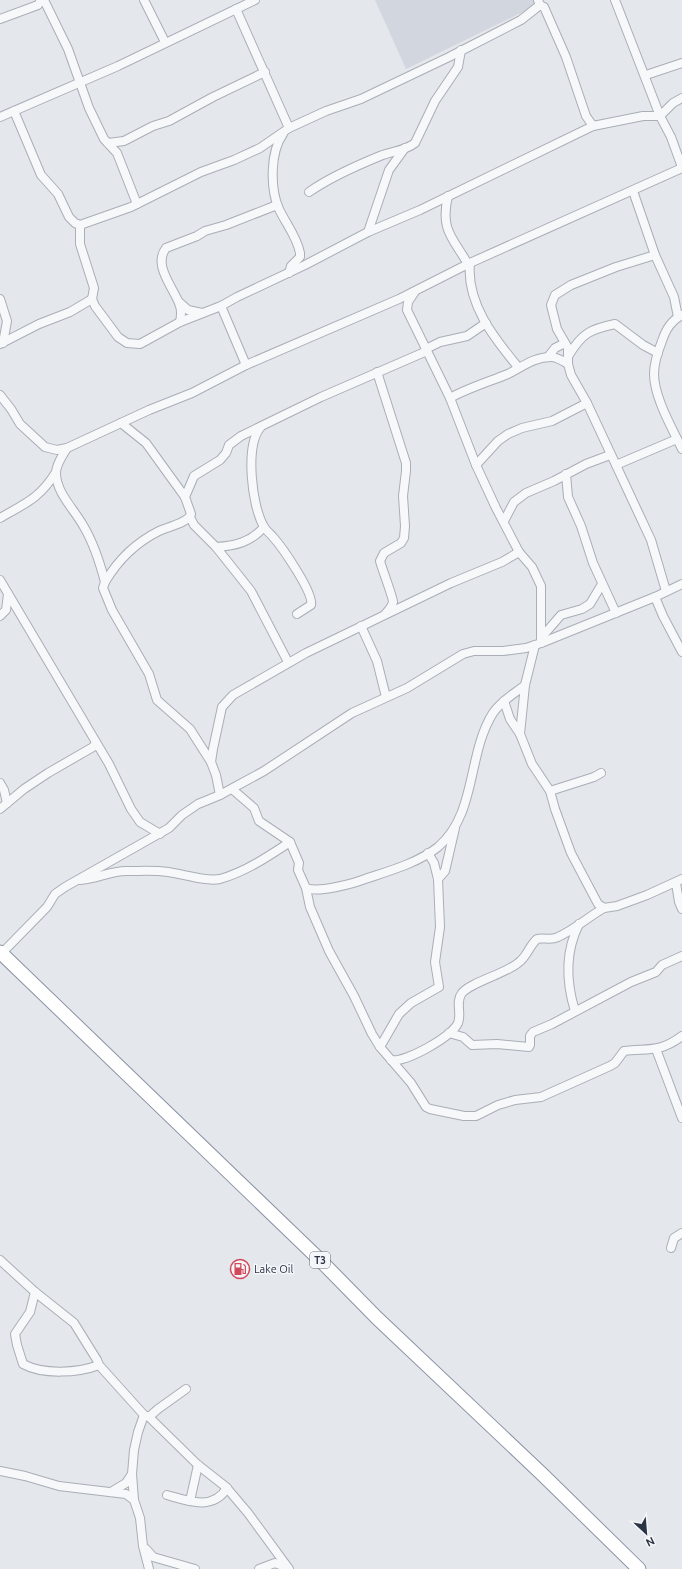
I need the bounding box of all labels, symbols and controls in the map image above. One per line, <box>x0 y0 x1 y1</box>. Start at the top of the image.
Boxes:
road number: T3 <box>310 1252 330 1268</box>
fuel station icon: Lake Oil <box>229 1258 251 1280</box>
place label: Lake Oil <box>254 1263 293 1275</box>
north arrow <box>626 1513 666 1553</box>
text: N <box>644 1535 657 1549</box>

